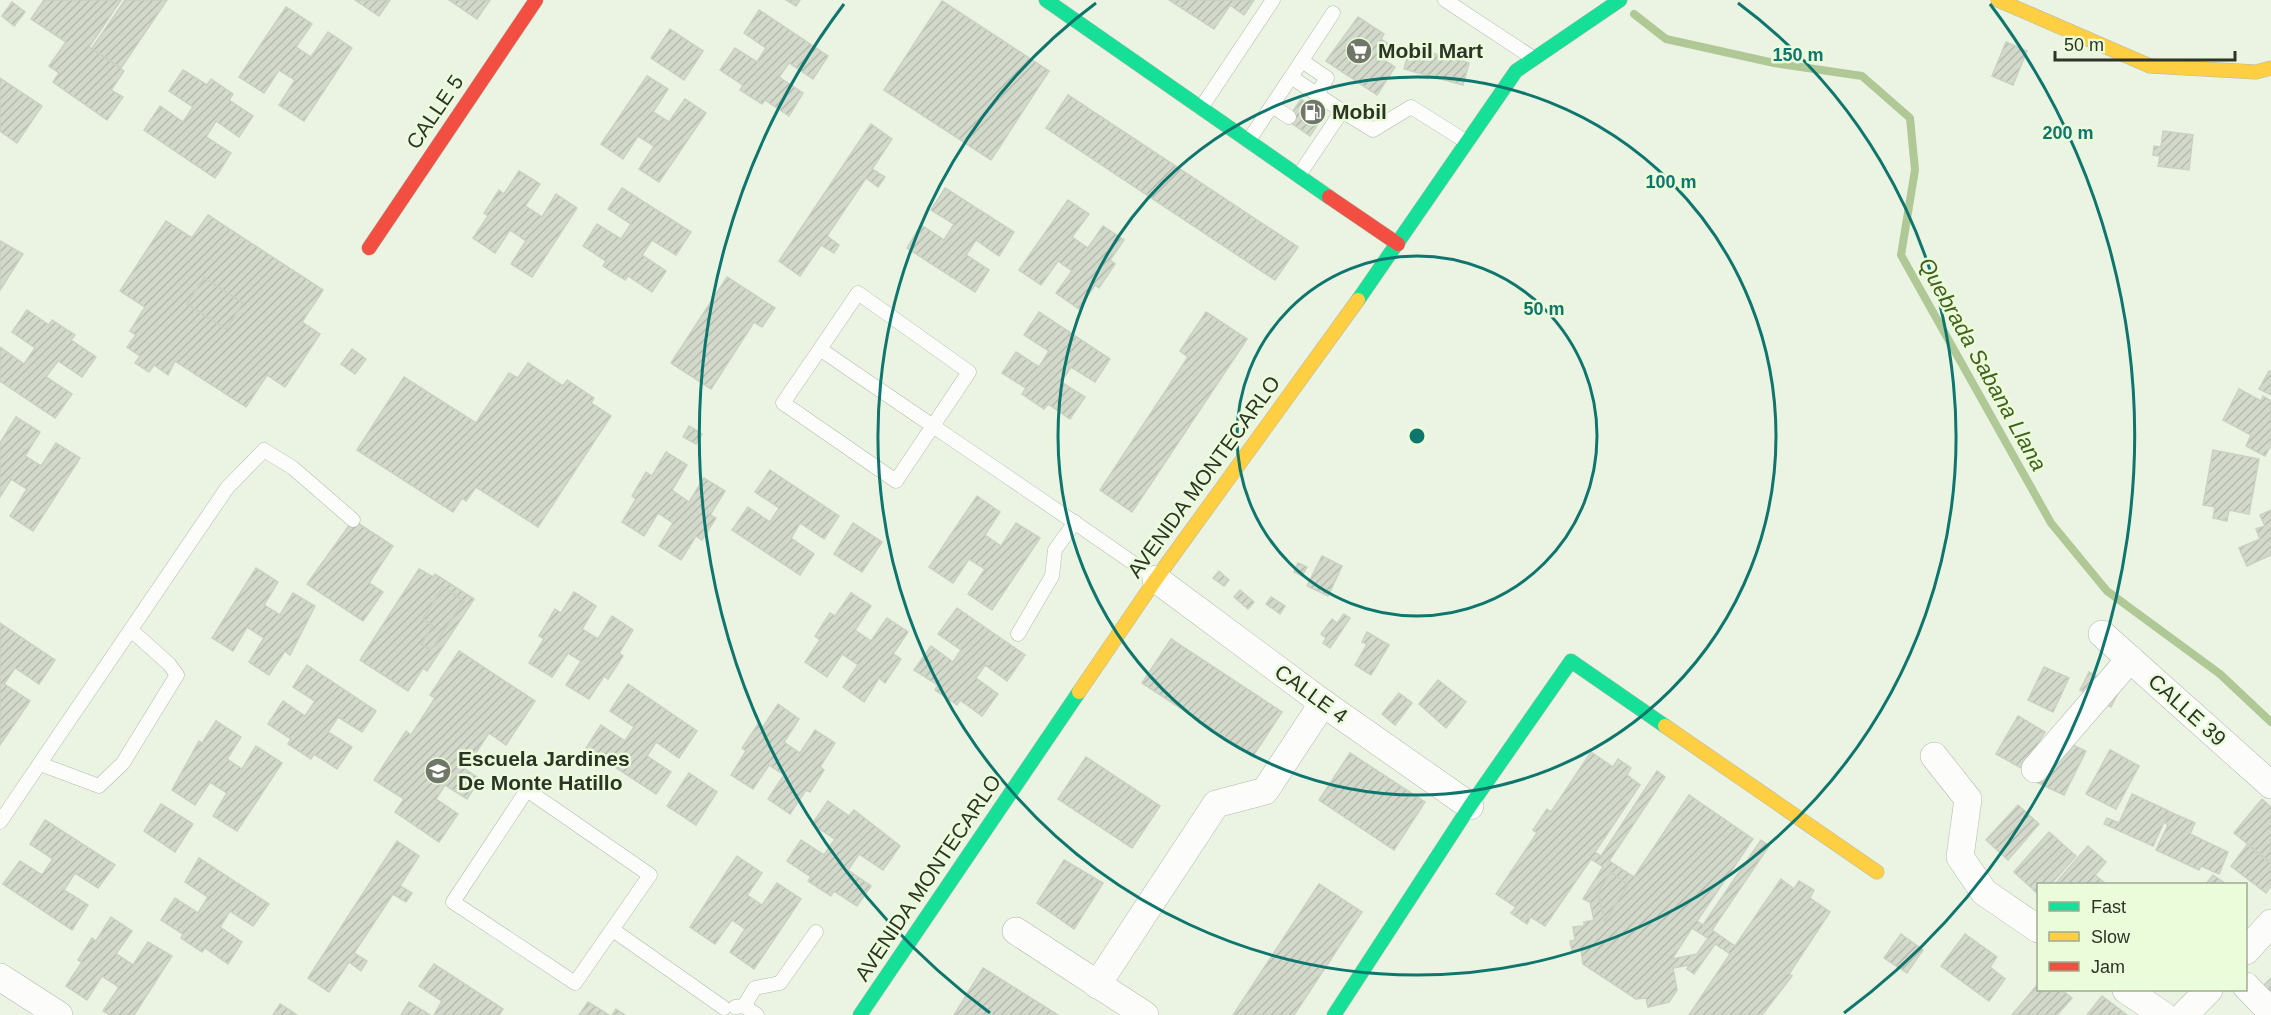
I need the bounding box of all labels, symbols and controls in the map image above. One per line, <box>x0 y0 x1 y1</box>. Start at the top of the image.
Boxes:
scale bar <box>2055 24 2235 62</box>
text: 50 m <box>2064 35 2104 55</box>
supermarket icon: Mobil Mart <box>1344 36 1374 66</box>
place label: Mobil Mart <box>1378 39 1483 62</box>
text: 150 m <box>1772 45 1824 65</box>
street label: CALLE 5 <box>402 70 468 153</box>
fuel station icon: Mobil <box>1298 97 1328 127</box>
place label: Mobil <box>1332 100 1387 123</box>
text: 200 m <box>2042 123 2094 143</box>
text: 100 m <box>1645 172 1697 192</box>
water label: Quebrada Sabana Llana <box>1914 253 2052 475</box>
text: 50 m <box>1523 299 1565 319</box>
street label: AVENIDA MONTECARLO <box>1123 371 1284 582</box>
centre of rings <box>1407 426 1427 446</box>
street label: CALLE 4 <box>1271 660 1352 728</box>
street label: CALLE 39 <box>2144 669 2231 750</box>
place label: Escuela Jardines De Monte Hatillo <box>458 747 630 794</box>
school or university icon: Escuela Jardines De Monte Hatillo <box>423 756 453 786</box>
street label: AVENIDA MONTECARLO <box>850 770 1005 985</box>
legend <box>2037 883 2247 991</box>
text: Fast <box>2091 897 2126 917</box>
text: Slow <box>2091 927 2131 947</box>
text: Jam <box>2091 957 2125 977</box>

